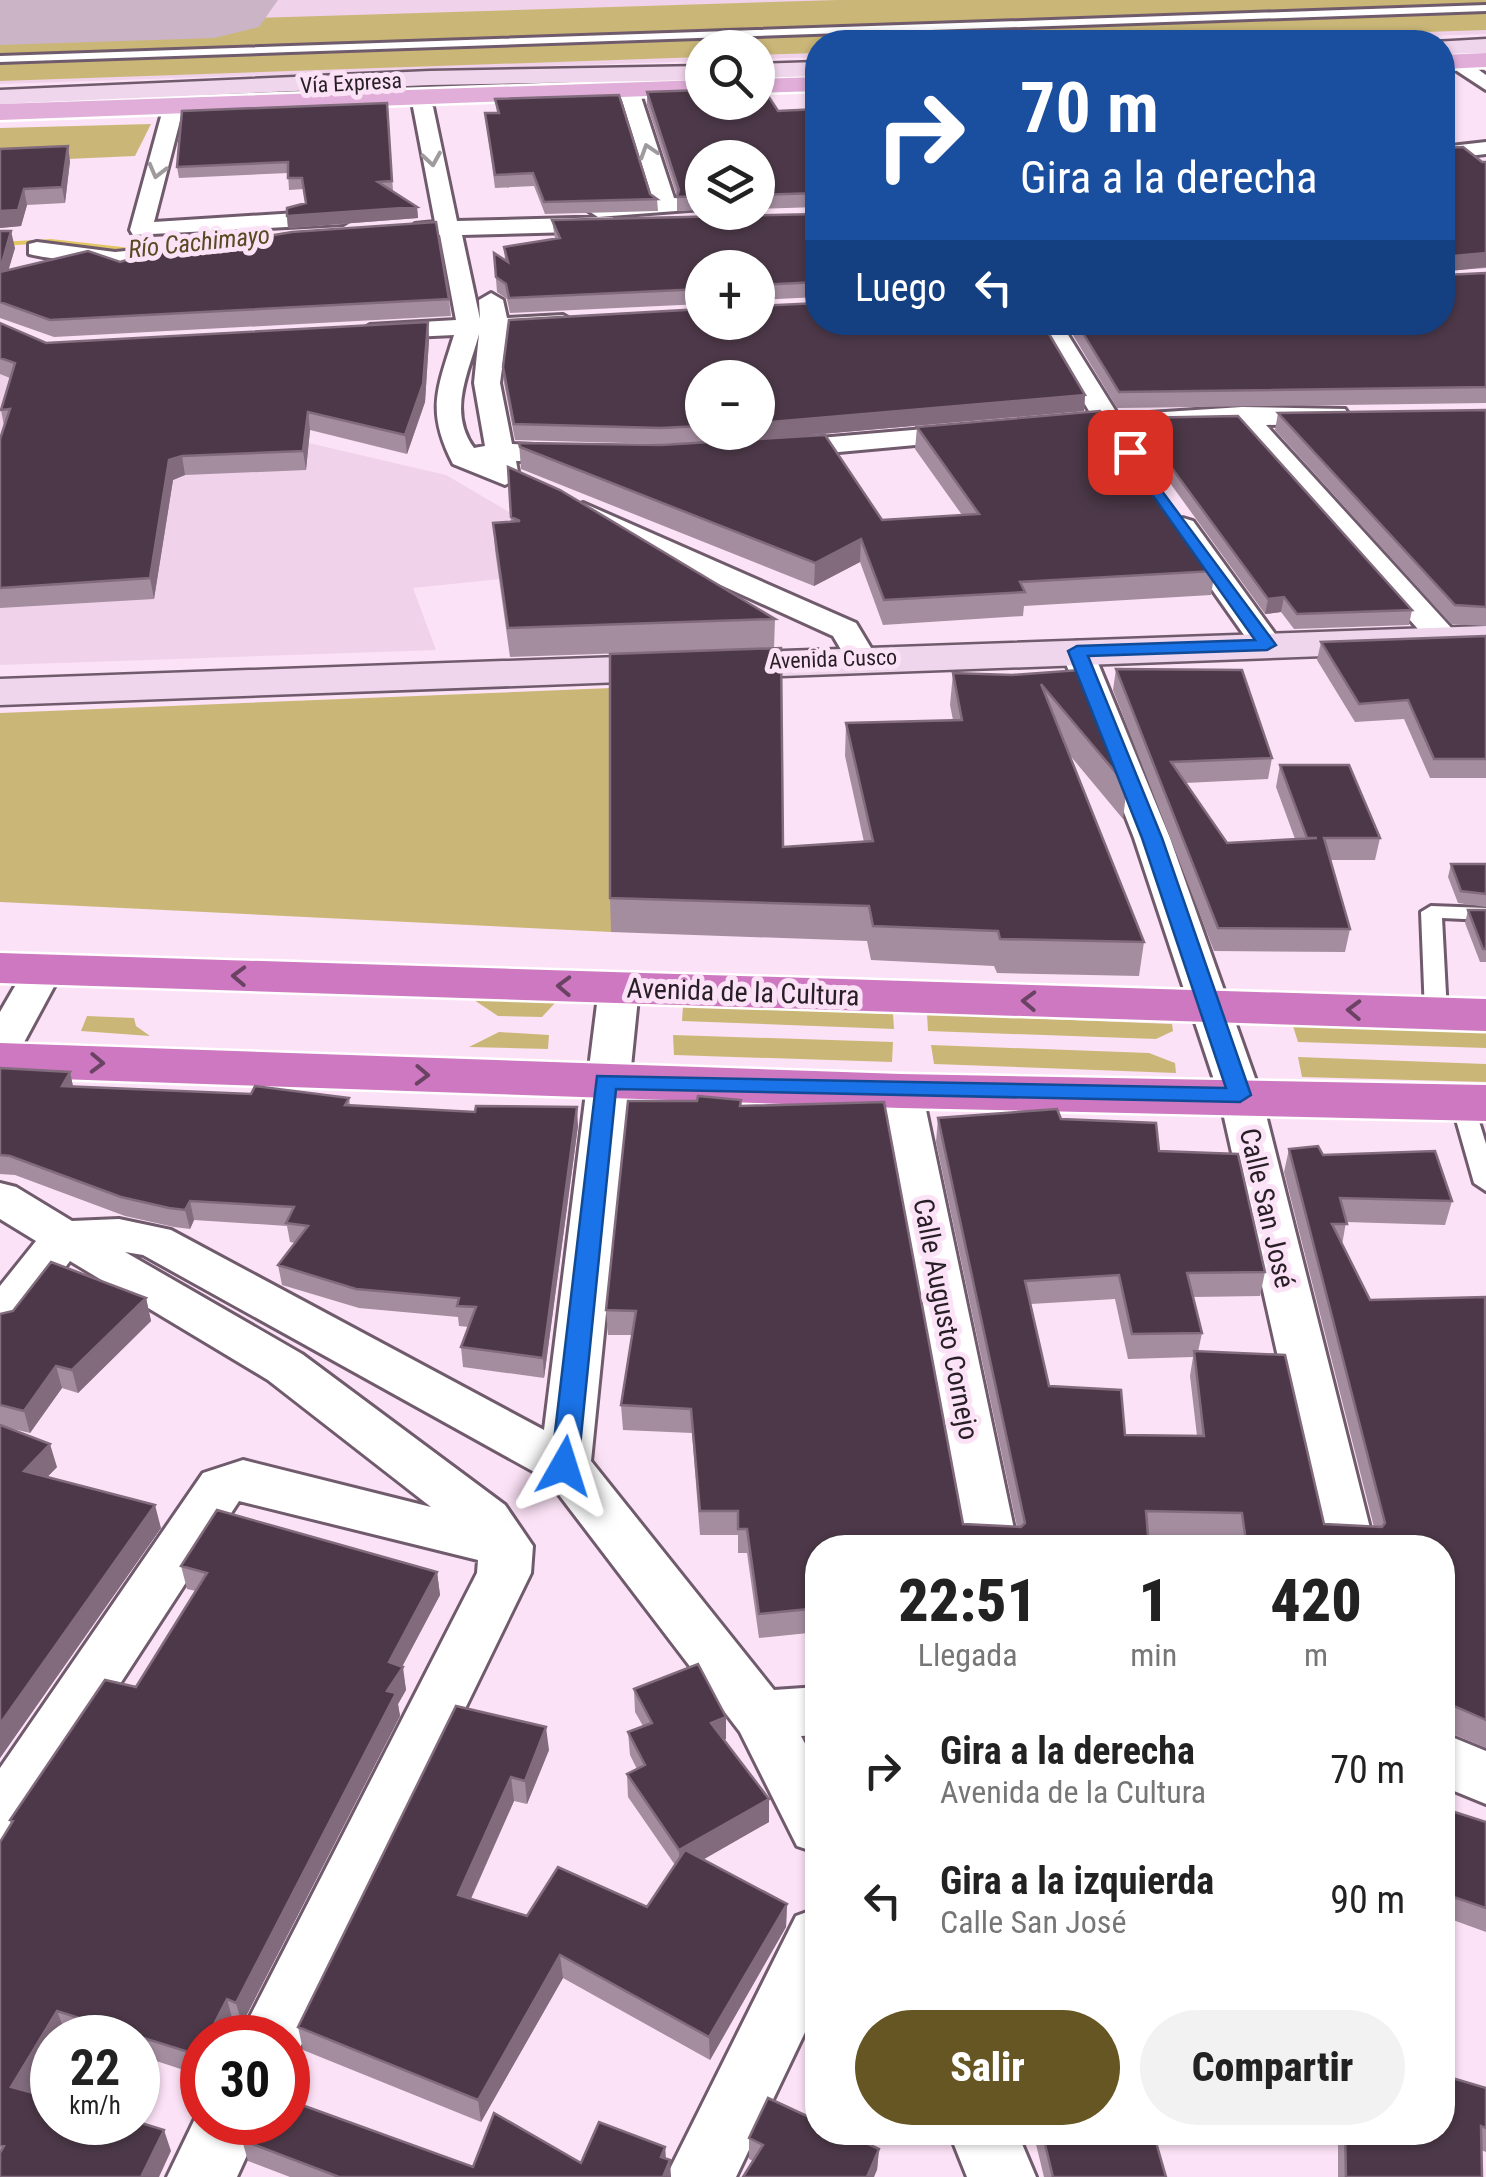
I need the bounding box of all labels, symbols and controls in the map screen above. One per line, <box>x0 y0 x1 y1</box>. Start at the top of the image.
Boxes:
map controls <box>685 30 775 450</box>
button: search <box>685 30 775 120</box>
text: 70 m <box>1020 67 1159 149</box>
street label: Vía Expresa <box>299 68 403 98</box>
icon: right <box>855 70 985 200</box>
button: layers <box>685 140 775 230</box>
one-way arrow <box>639 143 660 160</box>
one-way arrow <box>421 151 442 168</box>
text: Gira a la derecha <box>1020 151 1318 204</box>
one-way arrow <box>147 162 168 179</box>
water label: Río Cachimayo <box>127 220 271 264</box>
button: + <box>685 250 775 340</box>
icon: left <box>966 260 1021 315</box>
text: Luego <box>855 266 946 310</box>
button: − <box>685 360 775 450</box>
pin <box>1088 410 1173 495</box>
icon: arrive <box>1103 425 1158 480</box>
street label: Avenida Cusco <box>768 644 898 674</box>
one-way arrow <box>231 966 247 987</box>
street label: Avenida de la Cultura <box>626 971 860 1013</box>
one-way arrow <box>555 976 571 997</box>
one-way arrow <box>1020 990 1036 1011</box>
one-way arrow <box>1345 1000 1361 1021</box>
one-way arrow <box>90 1053 106 1074</box>
one-way arrow <box>415 1064 431 1085</box>
street label: Calle San José <box>1233 1125 1301 1291</box>
street label: Calle Augusto Cornejo <box>906 1195 986 1443</box>
position arrow <box>512 1414 616 1518</box>
text: 22:51 <box>898 1565 1037 1636</box>
text: 1 <box>1138 1565 1169 1636</box>
text: 420 <box>1270 1565 1362 1636</box>
text: Llegada <box>918 1636 1018 1674</box>
text: min <box>1130 1636 1177 1674</box>
text: m <box>1304 1636 1328 1674</box>
text: Gira a la derecha <box>940 1729 1195 1773</box>
icon: right <box>855 1743 910 1798</box>
text: 70 m <box>1330 1748 1405 1792</box>
text: Avenida de la Cultura <box>940 1773 1206 1811</box>
text: Gira a la izquierda <box>940 1859 1214 1903</box>
icon: left <box>855 1873 910 1928</box>
text: 90 m <box>1330 1878 1405 1922</box>
text: Calle San José <box>940 1903 1126 1941</box>
button: Salir <box>855 2010 1120 2125</box>
button: Compartir <box>1140 2010 1405 2125</box>
speed limit sign: 30 <box>180 2015 310 2145</box>
text: 22 <box>70 2039 120 2097</box>
text: km/h <box>69 2091 121 2120</box>

